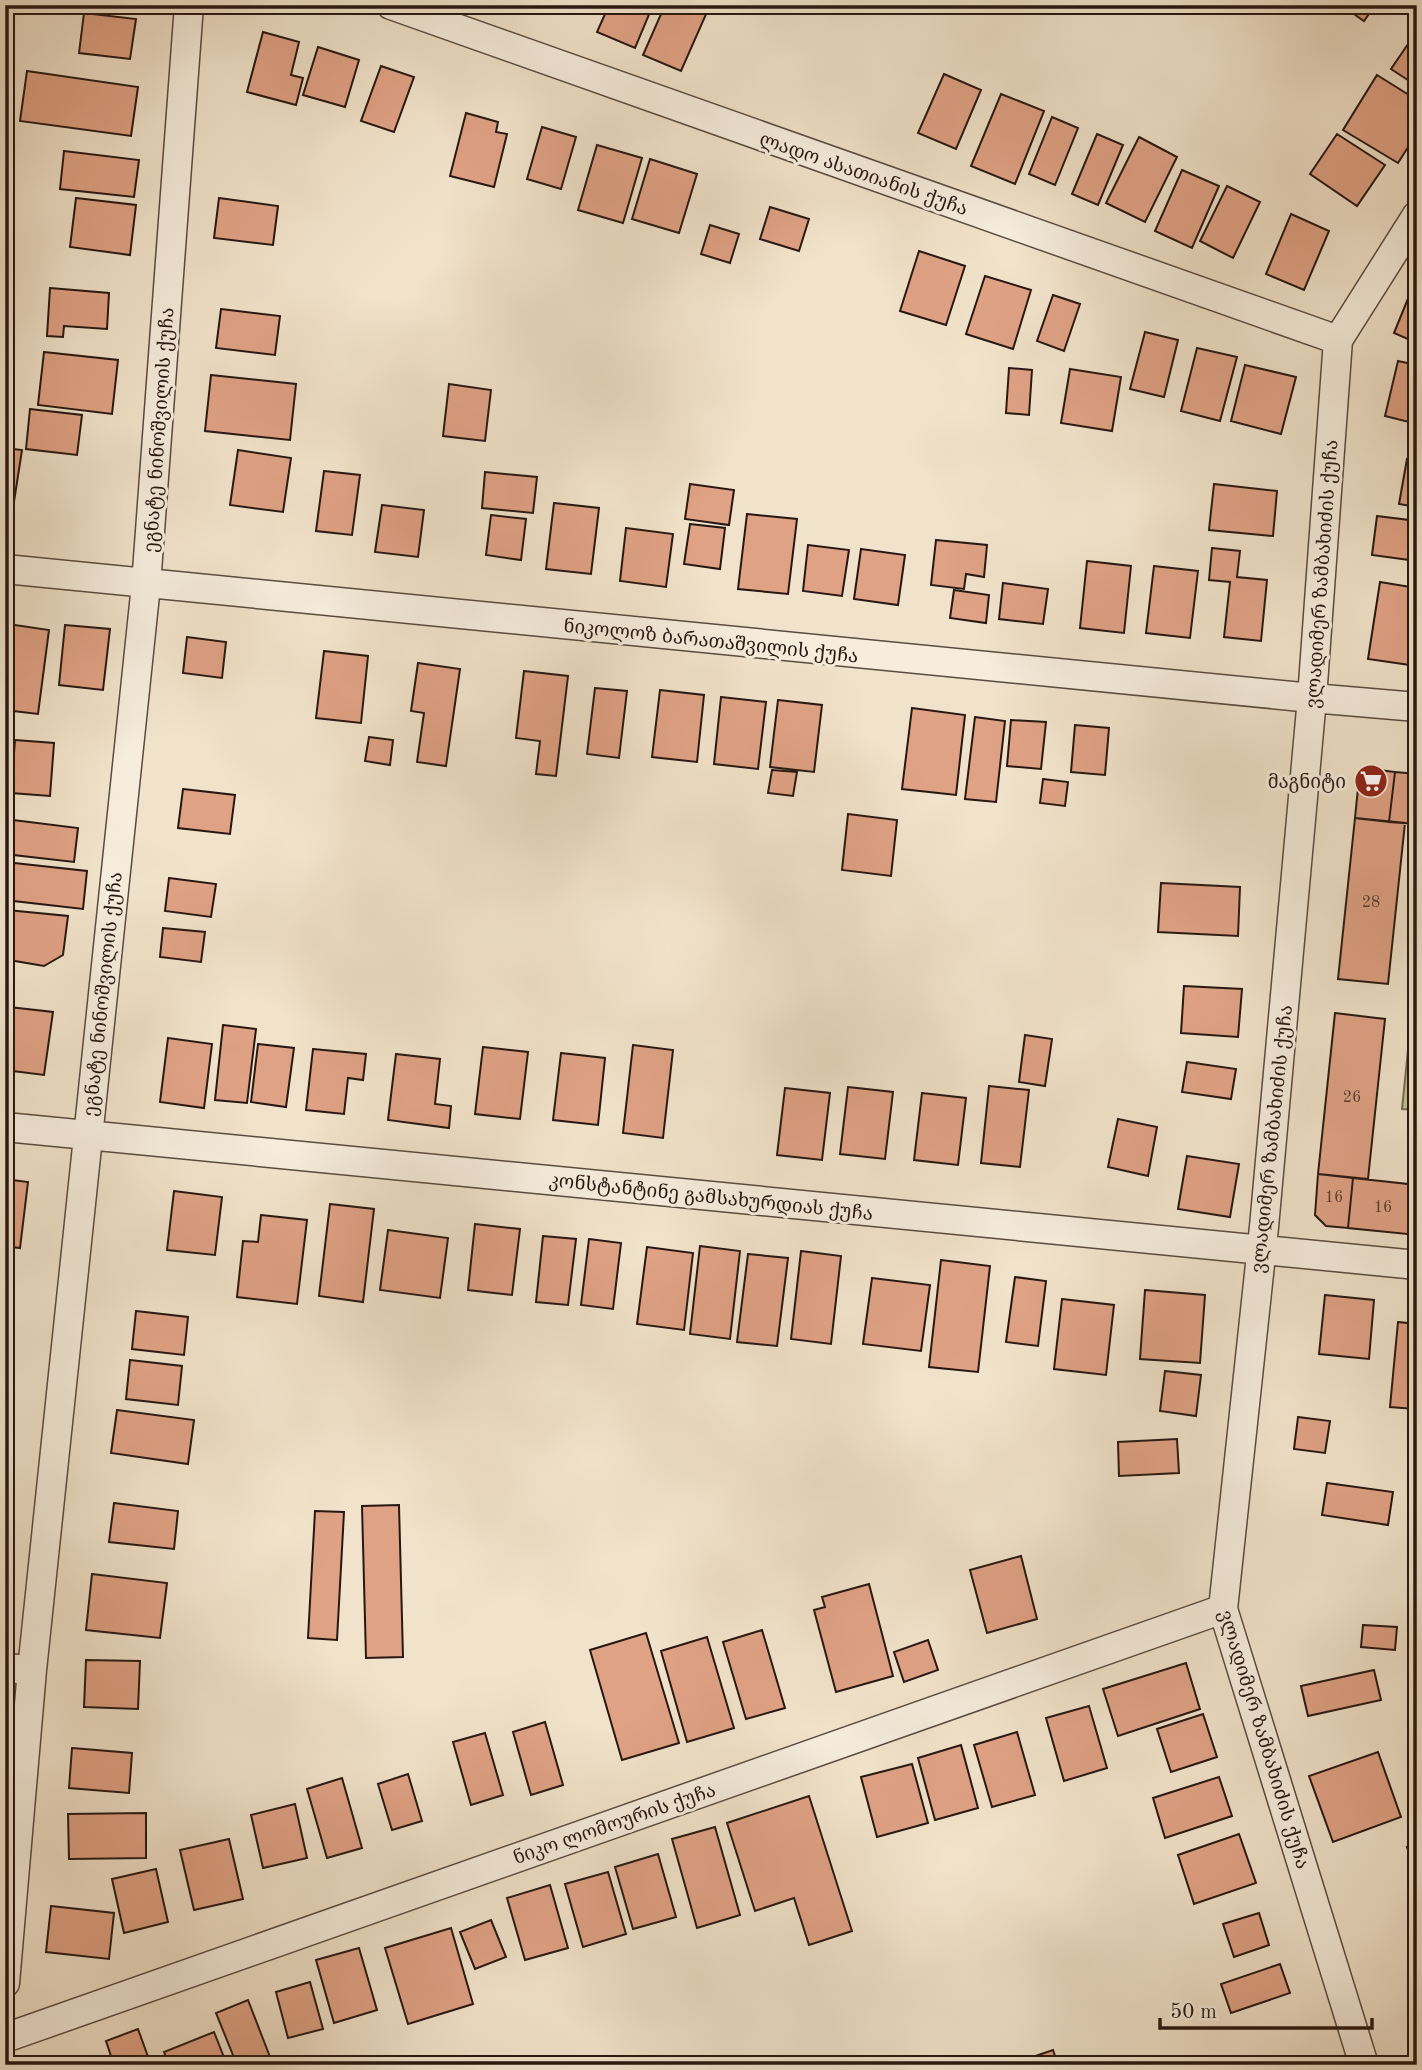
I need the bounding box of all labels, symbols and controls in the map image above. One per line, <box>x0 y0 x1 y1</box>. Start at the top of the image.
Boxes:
street label: ლადო ასათიანის ქუჩა <box>757 129 970 220</box>
street label: ეგნატე ნინოშვილის ქუჩა <box>140 307 179 553</box>
street label: ვლადიმერ ზამბახიძის ქუჩა <box>1304 439 1342 709</box>
street label: ნიკოლოზ ბარათაშვილის ქუჩა <box>562 616 859 667</box>
supermarket icon: მაგნიტი <box>1352 762 1390 800</box>
place label: მაგნიტი <box>1268 772 1346 793</box>
street label: ეგნატე ნინოშვილის ქუჩა <box>80 871 127 1117</box>
house number: 28 <box>1362 895 1380 911</box>
street label: ვლადიმერ ზამბახიძის ქუჩა <box>1249 1004 1297 1274</box>
house number: 26 <box>1343 1090 1361 1106</box>
street label: კონსტანტინე გამსახურდიას ქუჩა <box>548 1170 874 1225</box>
house number: 16 <box>1325 1190 1343 1206</box>
house number: 16 <box>1374 1200 1392 1216</box>
street label: ვლადიმერ ზამბახიძის ქუჩა <box>1214 1608 1312 1871</box>
street label: ნიკო ლომოურის ქუჩა <box>510 1780 719 1869</box>
scale bar <box>1160 1986 1371 2030</box>
text: 50 m <box>1170 2002 1217 2023</box>

